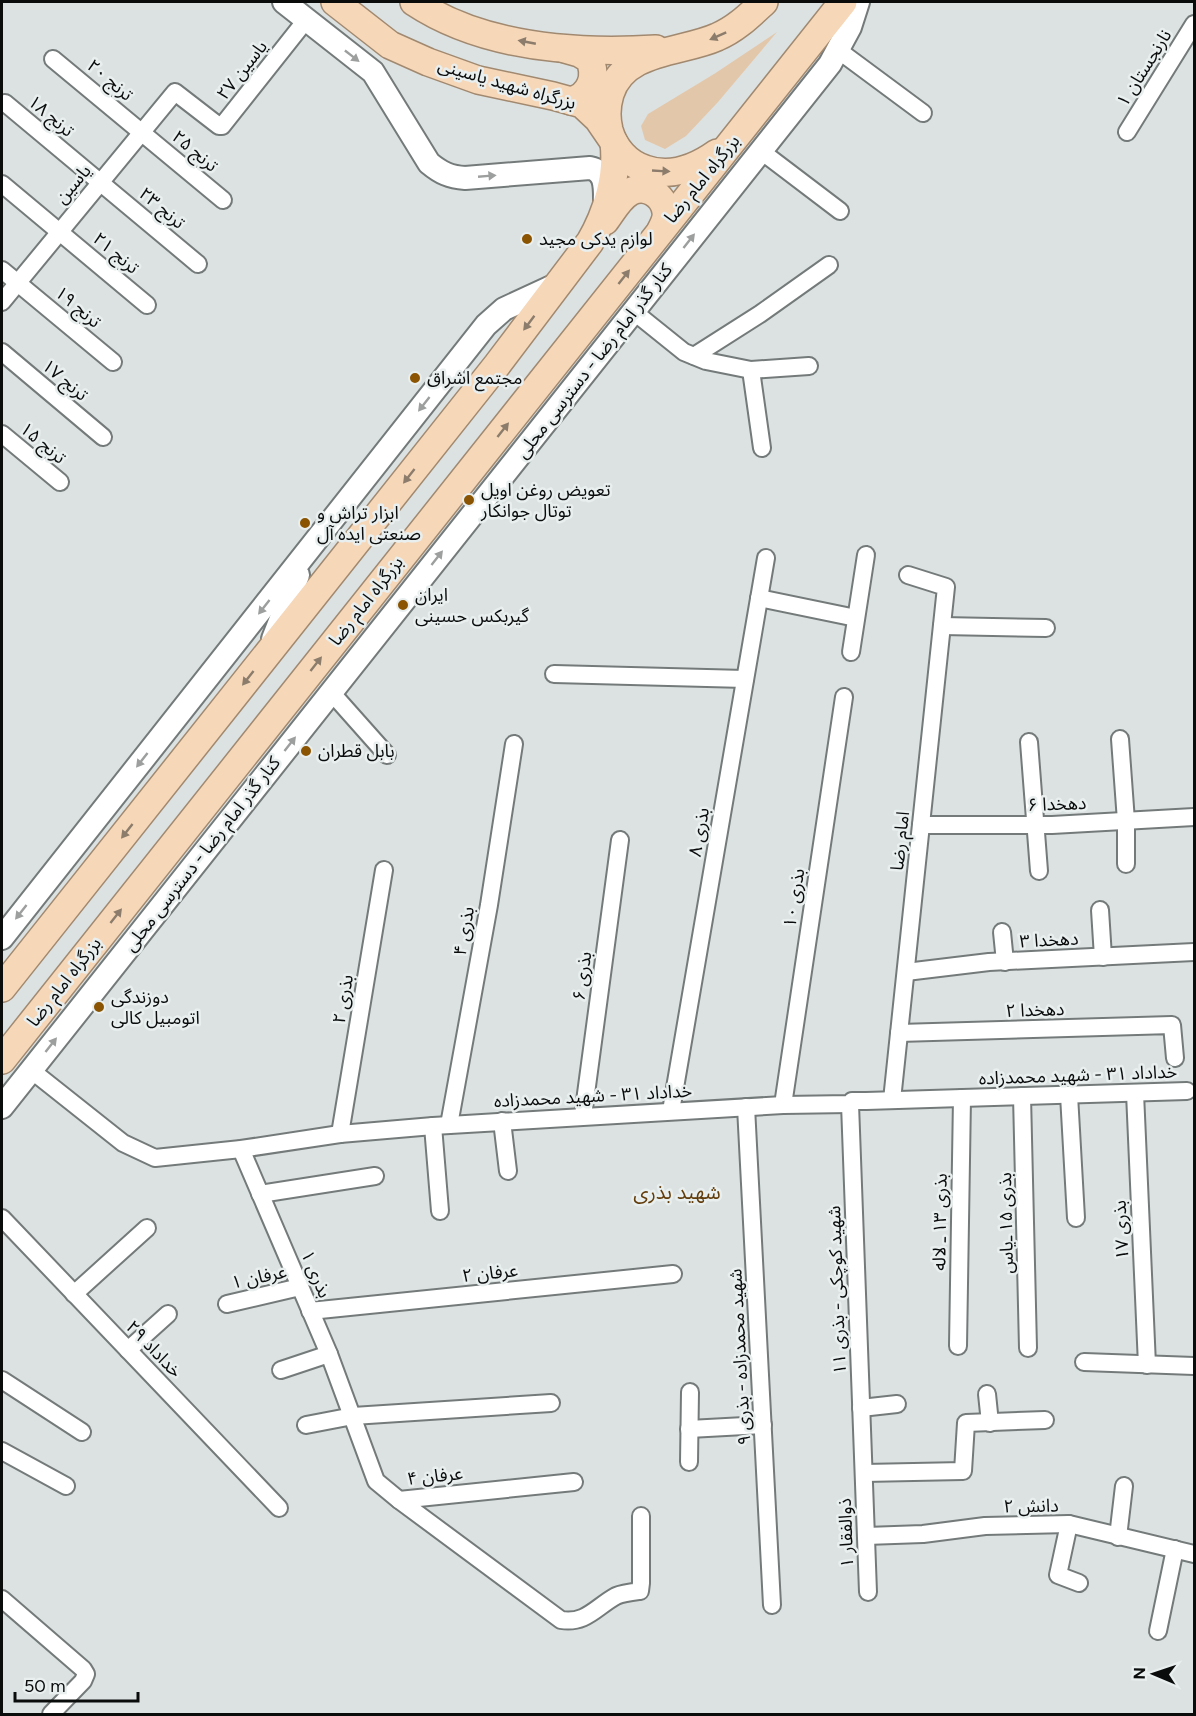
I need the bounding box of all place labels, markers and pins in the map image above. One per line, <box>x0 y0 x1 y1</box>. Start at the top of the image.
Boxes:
place label: لوازم یدکی مجید <box>539 228 653 253</box>
marker: لوازم یدکی مجید <box>520 232 534 246</box>
place label: مجتمع اشراق <box>427 367 522 392</box>
marker: مجتمع اشراق <box>408 371 422 385</box>
place label: تعویض روغن اویل توتال جوانکار <box>480 479 611 522</box>
marker: تعویض روغن اویل توتال جوانکار <box>462 493 476 507</box>
place label: ابزار تراش و صنعتی ایده آل <box>317 502 421 545</box>
marker: ابزار تراش و صنعتی ایده آل <box>298 516 312 530</box>
place label: ایران گیربکس حسینی <box>415 584 530 627</box>
marker: ایران گیربکس حسینی <box>396 598 410 612</box>
place label: بابل قطران <box>318 740 395 762</box>
marker: بابل قطران <box>299 744 313 758</box>
place label: دوزندگی اتومبیل کالی <box>111 986 200 1029</box>
marker: دوزندگی اتومبیل کالی <box>92 1000 106 1014</box>

